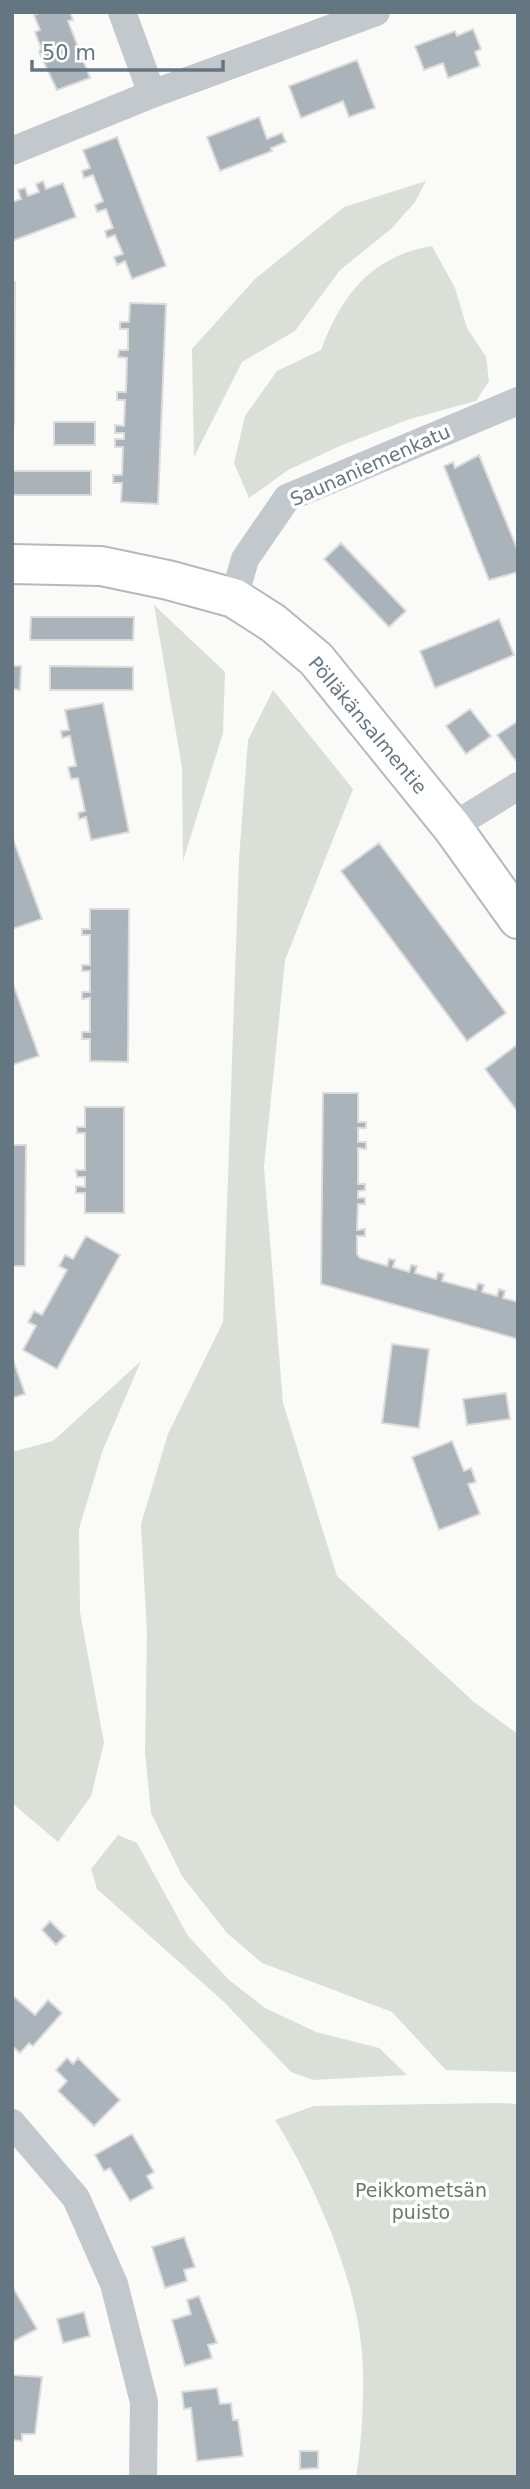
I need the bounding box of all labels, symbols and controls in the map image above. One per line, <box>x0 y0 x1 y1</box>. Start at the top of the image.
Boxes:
scale bar <box>32 28 222 72</box>
text: 50 m <box>42 41 96 65</box>
street label: Saunaniemenkatu <box>287 420 453 510</box>
street label: Pölläkänsalmentie <box>304 652 432 798</box>
park label: Peikkometsän puisto <box>355 2179 487 2223</box>

